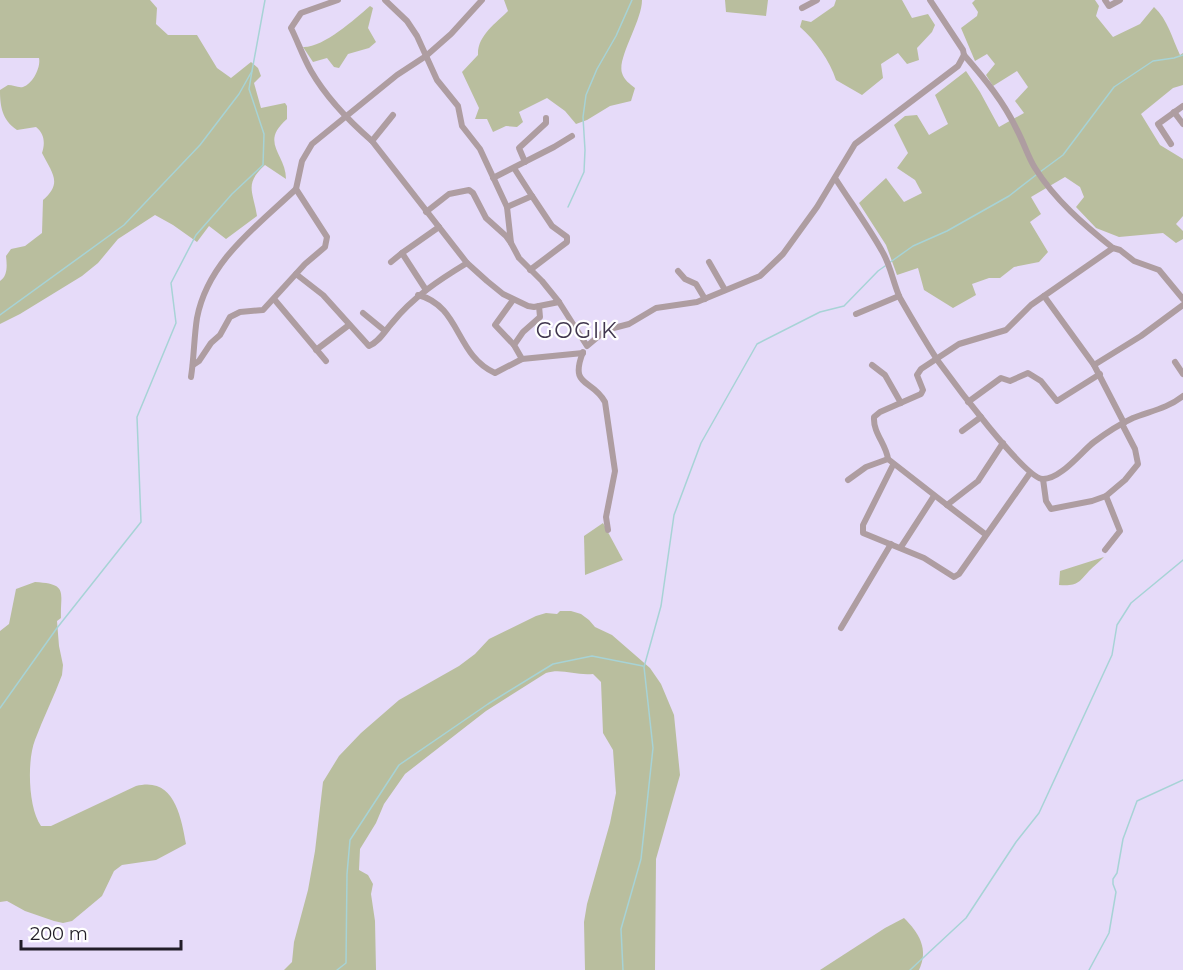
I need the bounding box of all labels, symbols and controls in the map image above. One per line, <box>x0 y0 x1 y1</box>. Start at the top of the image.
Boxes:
district label: GOGIK <box>536 317 618 344</box>
scale bar <box>21 913 182 951</box>
text: 200 m <box>30 923 88 945</box>

